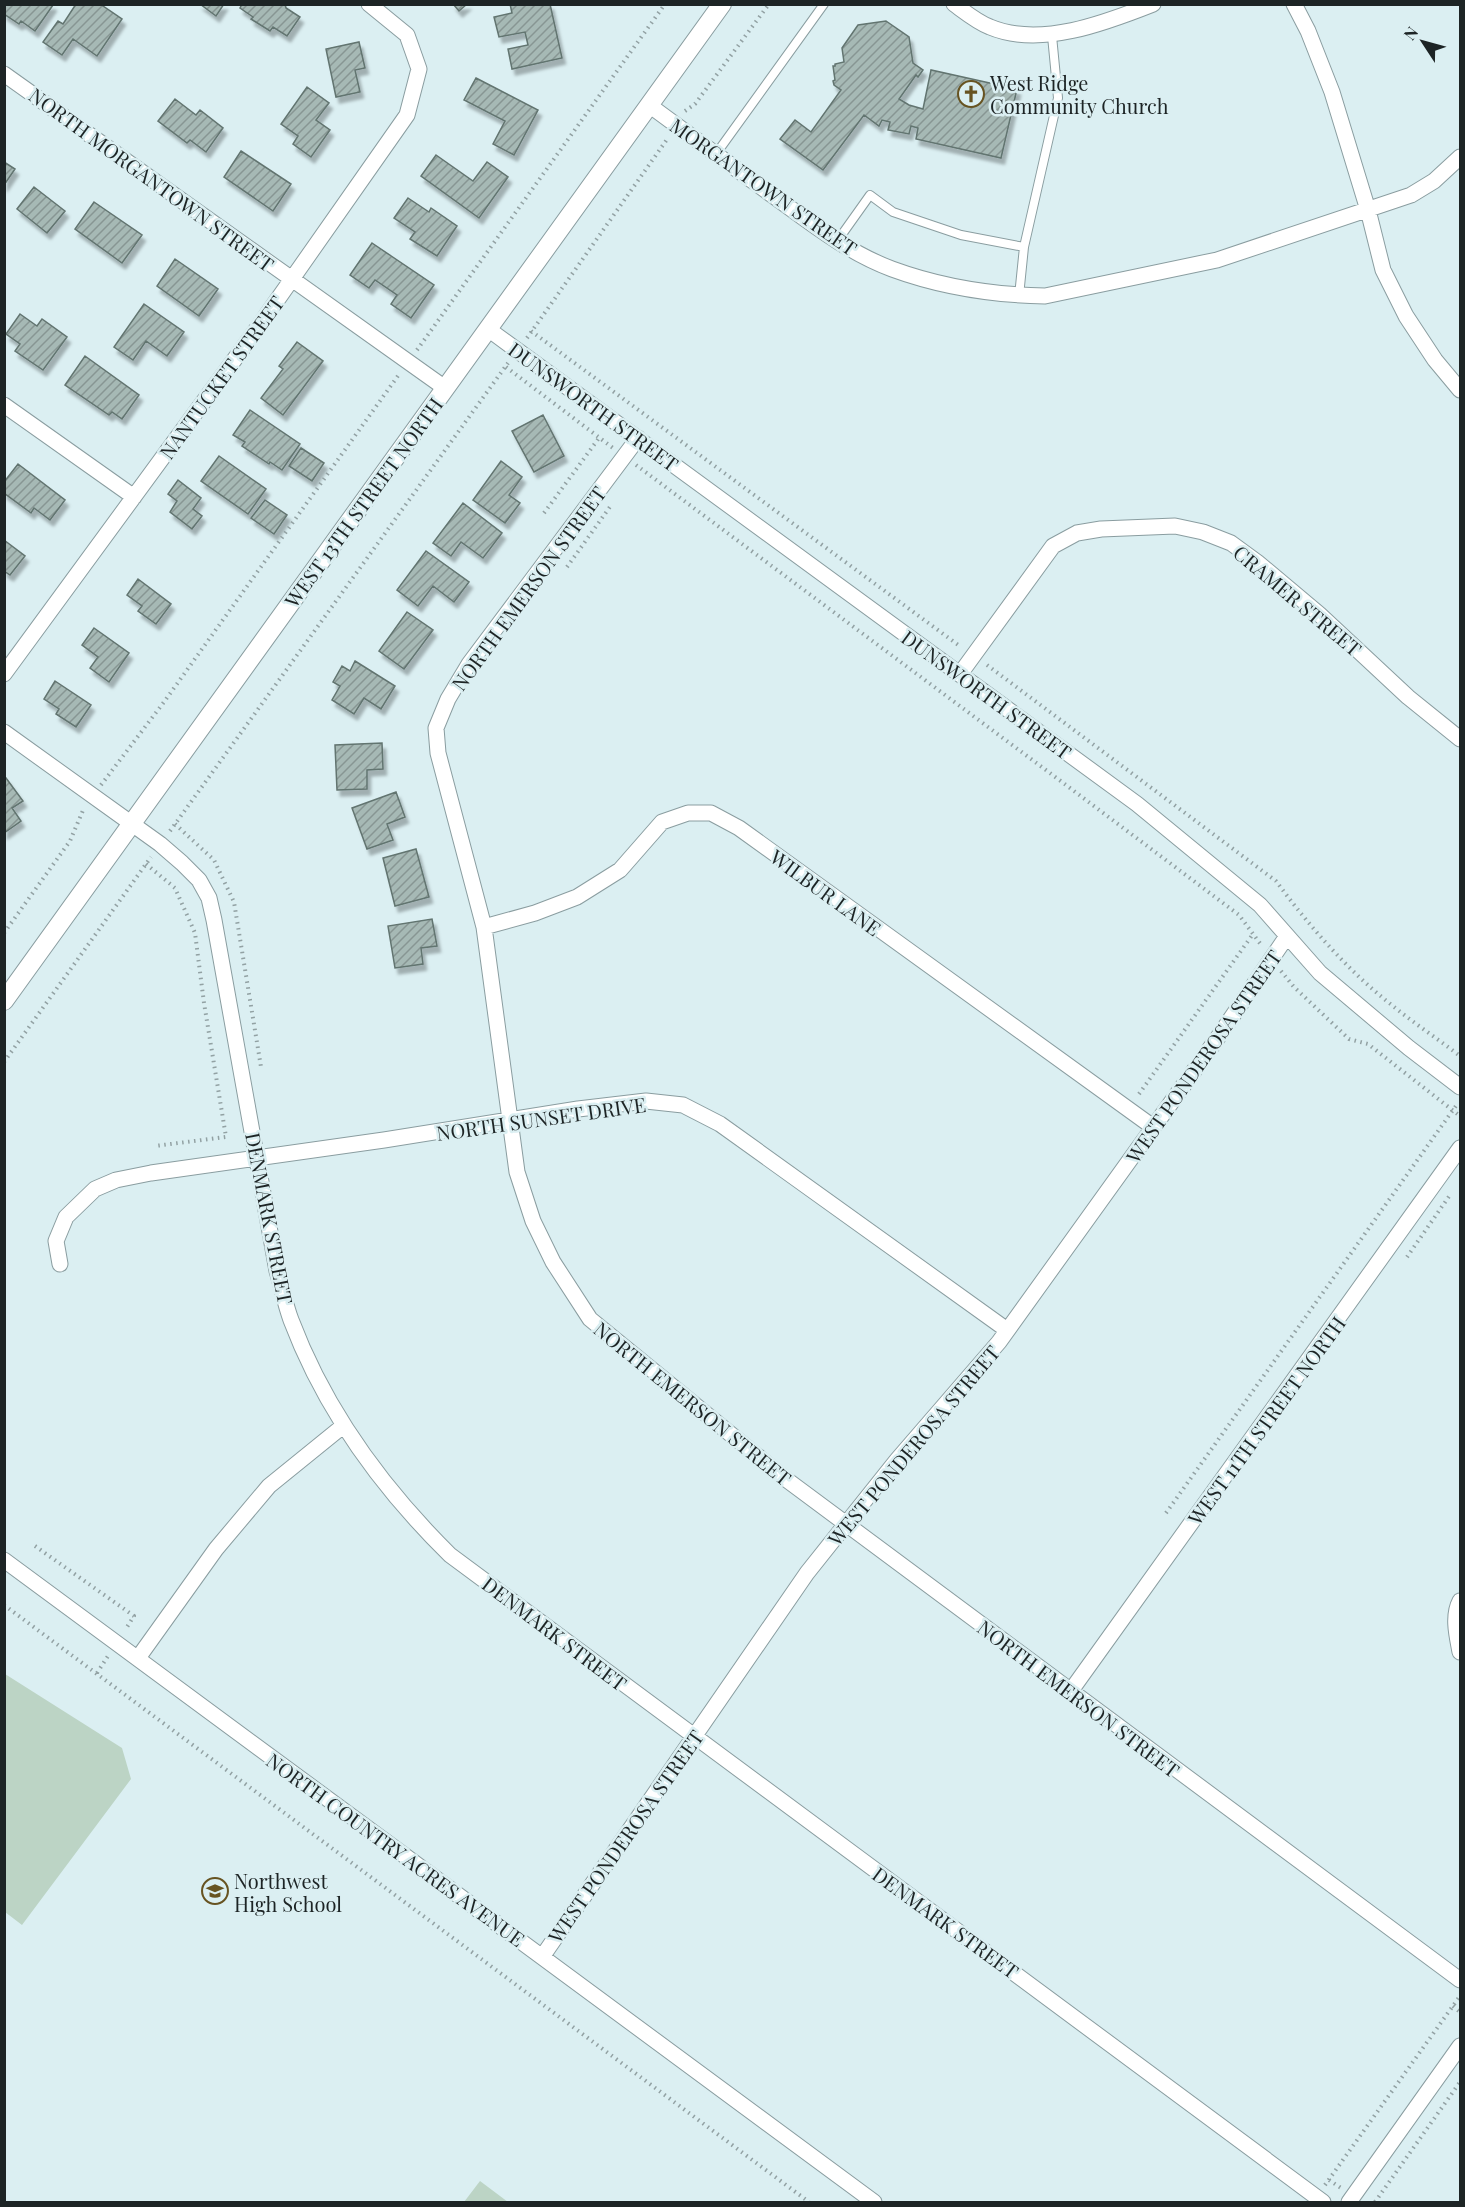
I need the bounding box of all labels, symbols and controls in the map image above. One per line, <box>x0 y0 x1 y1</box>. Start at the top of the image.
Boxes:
north arrow <box>1393 12 1453 72</box>
text: N <box>1399 22 1423 44</box>
place label: West Ridge Community Church <box>989 69 1169 119</box>
church icon: West Ridge Community Church <box>956 79 986 109</box>
street label: NORTH MORGANTOWN STREET <box>24 81 280 277</box>
street label: MORGANTOWN STREET <box>665 111 863 261</box>
street label: NANTUCKET STREET <box>153 290 289 464</box>
street label: DUNSWORTH STREET <box>504 335 684 477</box>
street label: WEST 13TH STREET NORTH <box>277 392 448 613</box>
street label: NORTH EMERSON STREET <box>445 480 611 696</box>
street label: CRAMER STREET <box>1228 538 1368 662</box>
street label: DUNSWORTH STREET <box>897 623 1077 765</box>
street label: WILBUR LANE <box>764 842 887 941</box>
street label: WEST PONDEROSA STREET <box>1119 944 1287 1169</box>
street label: NORTH SUNSET DRIVE <box>435 1090 647 1146</box>
street label: DENMARK STREET <box>240 1130 300 1306</box>
street label: WEST 11TH STREET NORTH <box>1180 1310 1351 1531</box>
street label: NORTH EMERSON STREET <box>589 1315 797 1491</box>
street label: WEST PONDEROSA STREET <box>820 1339 1005 1552</box>
street label: DENMARK STREET <box>477 1570 633 1696</box>
street label: NORTH EMERSON STREET <box>973 1613 1185 1783</box>
street label: WEST PONDEROSA STREET <box>541 1724 709 1949</box>
street label: NORTH COUNTRY ACRES AVENUE <box>261 1746 531 1952</box>
street label: DENMARK STREET <box>868 1860 1024 1984</box>
place label: Northwest High School <box>234 1867 342 1917</box>
school or university icon: Northwest High School <box>200 1876 230 1906</box>

